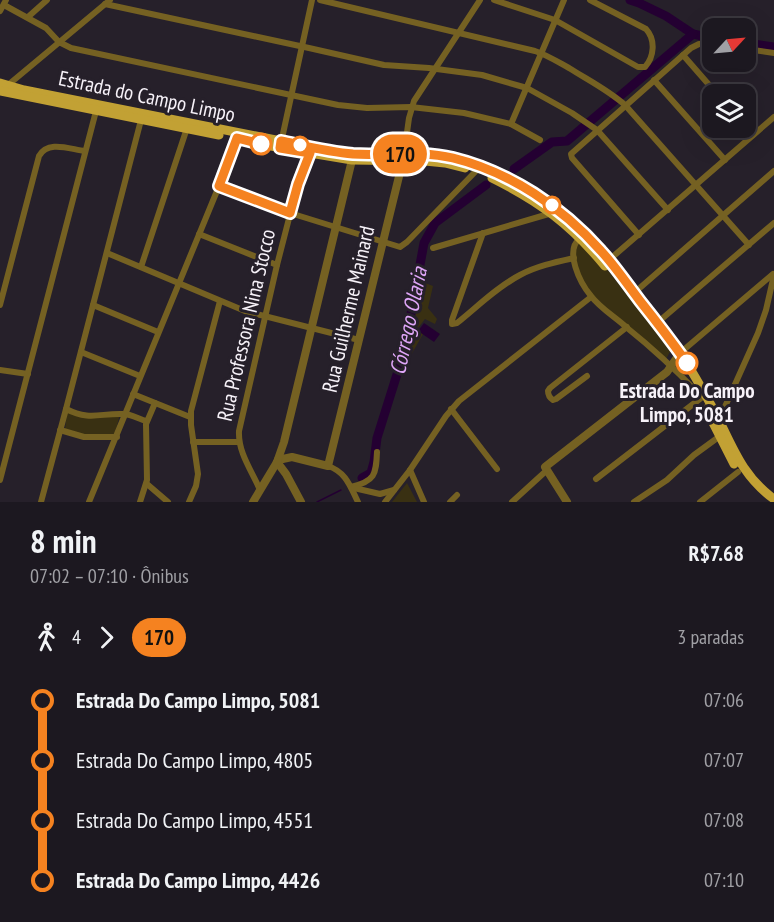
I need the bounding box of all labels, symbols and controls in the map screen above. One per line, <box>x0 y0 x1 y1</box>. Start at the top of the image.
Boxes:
north arrow <box>702 18 756 72</box>
map controls <box>702 18 756 138</box>
street label: Estrada do Campo Limpo <box>56 64 238 128</box>
button: layers <box>702 84 756 138</box>
unlabelled marker <box>250 133 272 155</box>
line badge: 170 <box>366 134 434 174</box>
unlabelled marker <box>291 136 309 154</box>
text: 170 <box>385 141 415 168</box>
unlabelled marker <box>543 196 561 214</box>
street label: Rua Guilherme Mainard <box>316 223 380 395</box>
street label: Rua Professora Nina Stocco <box>211 226 281 424</box>
water label: Córrego Olaria <box>383 264 433 377</box>
marker: Estrada Do Campo Limpo, 5081 <box>676 352 698 374</box>
place label: Estrada Do Campo Limpo, 5081 <box>619 377 755 428</box>
text: 8 min <box>30 519 97 562</box>
text: R$7.68 <box>688 539 744 567</box>
text: 07:02 – 07:10 · Ônibus <box>30 563 189 589</box>
icon: walk <box>30 621 63 654</box>
icon: forward <box>90 621 123 654</box>
text: 4 <box>72 624 81 650</box>
text: 170 <box>144 624 174 651</box>
text: 3 paradas <box>677 624 744 650</box>
text: Estrada Do Campo Limpo, 5081 <box>76 686 320 714</box>
text: 07:06 <box>704 687 744 713</box>
text: Estrada Do Campo Limpo, 4805 <box>76 746 313 774</box>
text: 07:07 <box>704 747 744 773</box>
text: Estrada Do Campo Limpo, 4551 <box>76 806 313 834</box>
text: 07:08 <box>704 807 744 833</box>
text: Estrada Do Campo Limpo, 4426 <box>76 866 320 894</box>
text: 07:10 <box>704 867 744 893</box>

